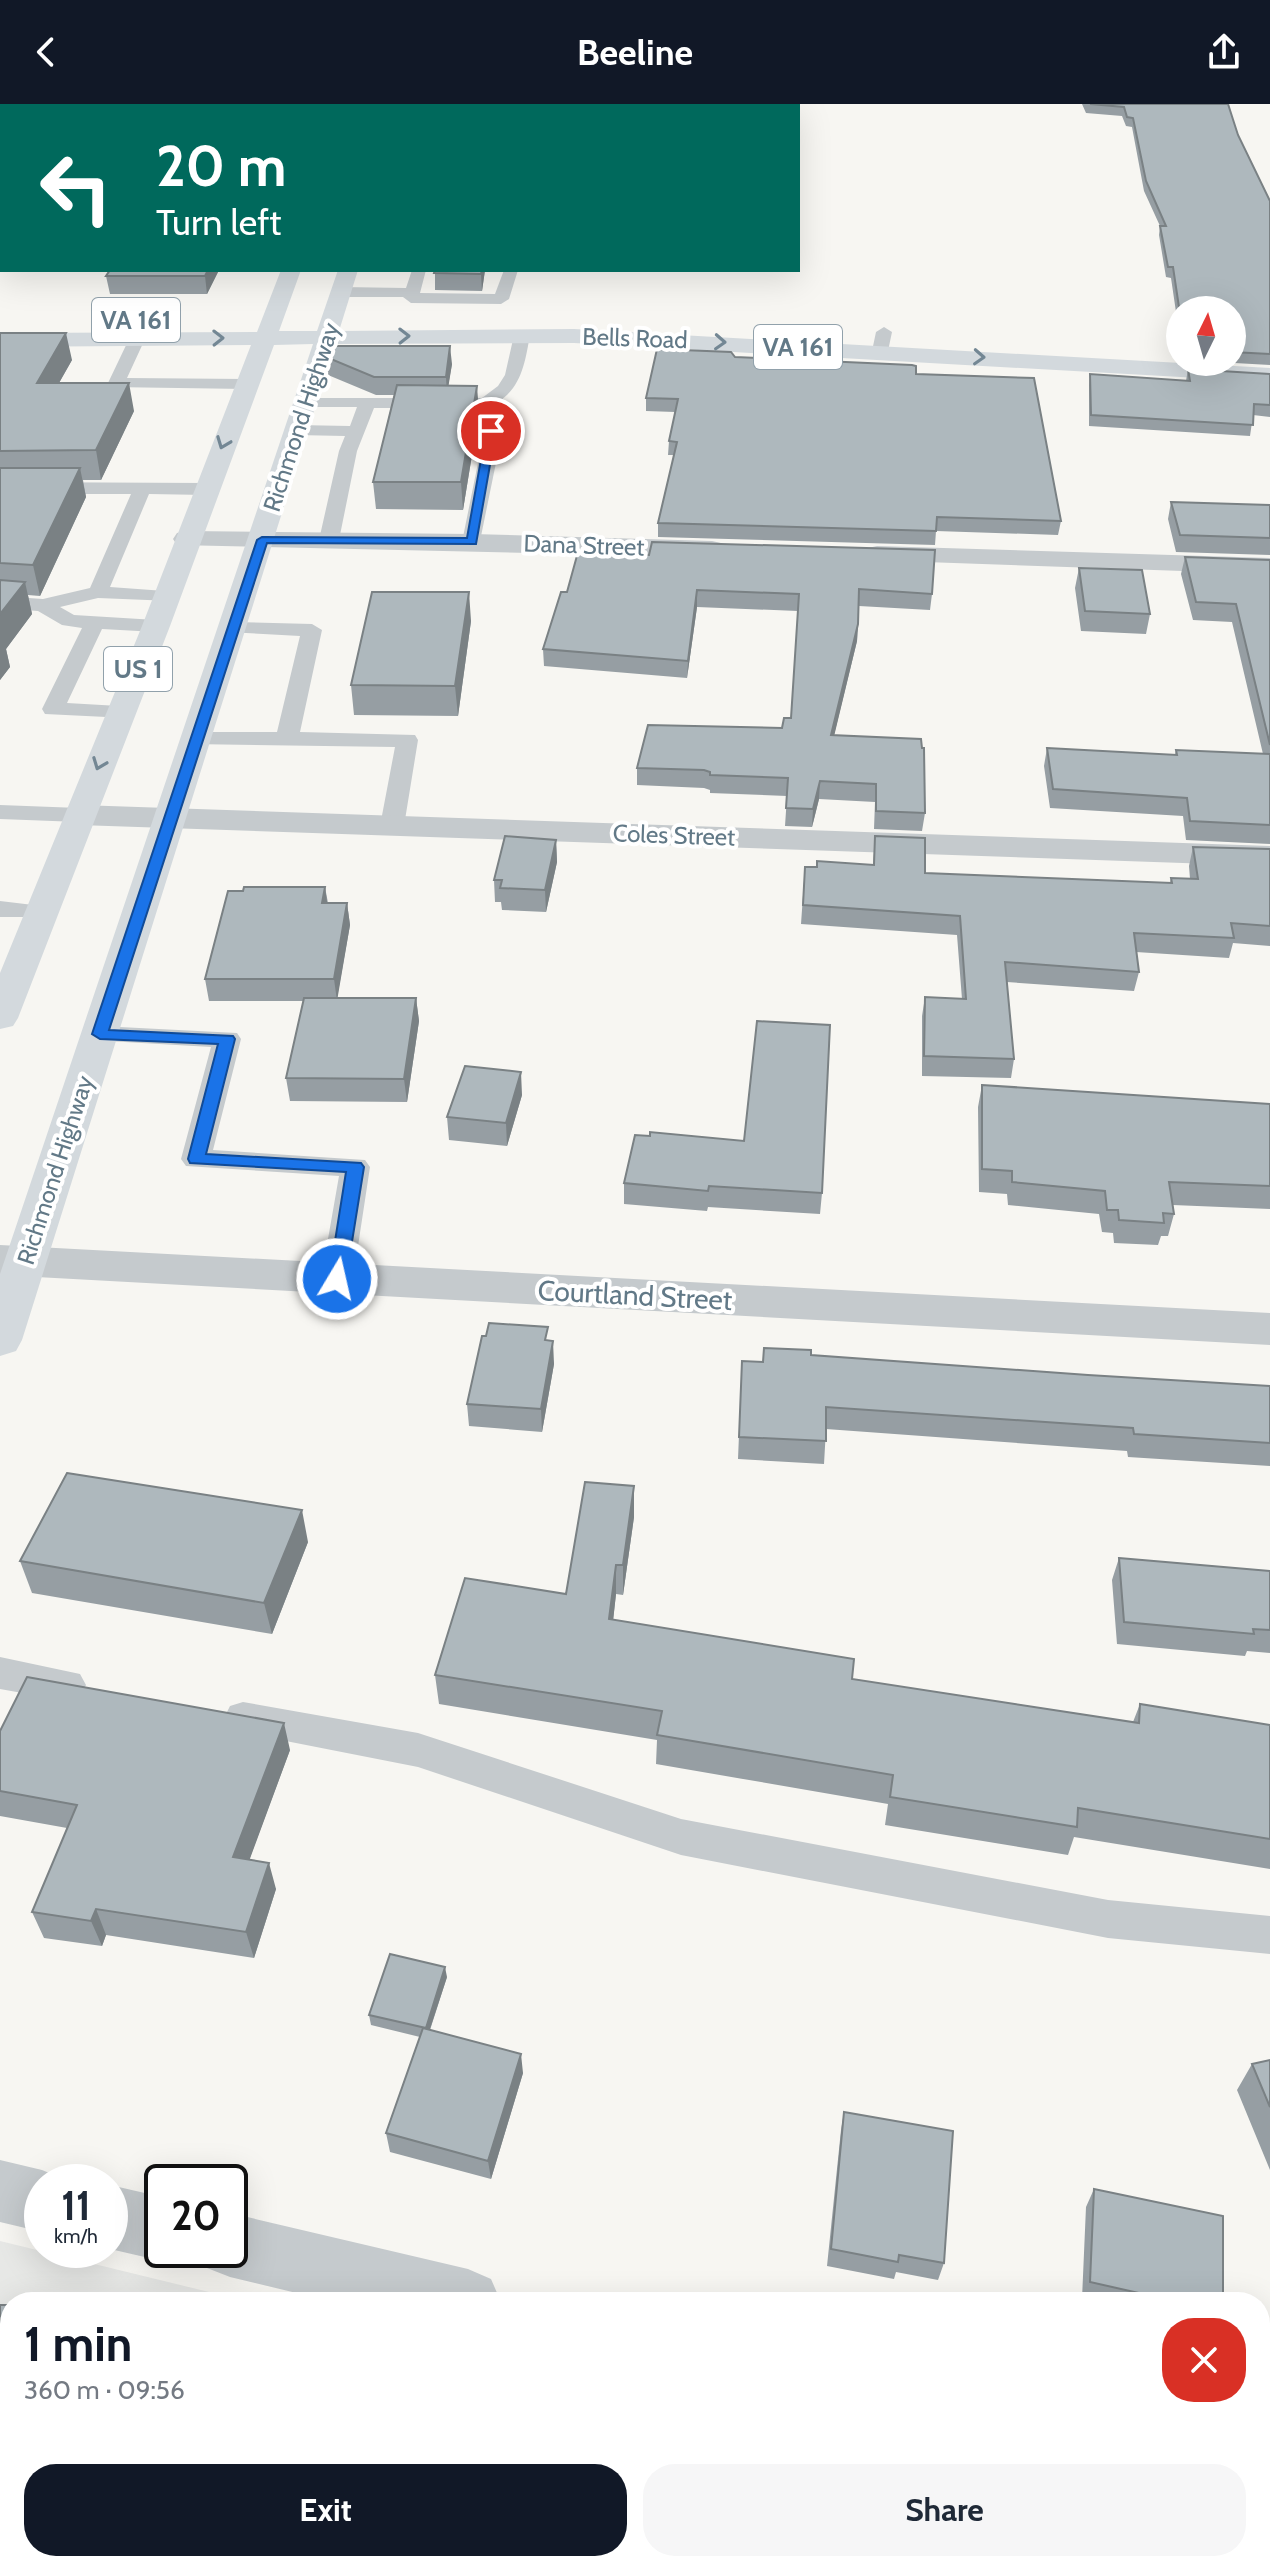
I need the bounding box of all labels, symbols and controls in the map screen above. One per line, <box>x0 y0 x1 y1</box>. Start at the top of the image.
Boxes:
icon: back <box>24 30 68 74</box>
text: Beeline <box>577 30 693 74</box>
icon: share <box>1202 30 1246 74</box>
text: 20 m <box>156 132 286 200</box>
icon: left <box>24 136 128 240</box>
text: Turn left <box>156 200 281 244</box>
north arrow <box>1166 296 1246 376</box>
map controls <box>1166 296 1246 376</box>
road number: VA 161 <box>92 298 180 342</box>
street label: Richmond Highway <box>257 319 345 515</box>
street label: Bells Road <box>582 322 688 354</box>
road number: VA 161 <box>754 325 842 369</box>
one-way arrow <box>398 327 411 345</box>
one-way arrow <box>212 329 225 347</box>
one-way arrow <box>714 333 727 350</box>
one-way arrow <box>973 348 986 365</box>
pin <box>457 397 525 465</box>
icon: arrive <box>469 409 513 453</box>
one-way arrow <box>217 435 233 449</box>
street label: Dana Street <box>523 528 645 562</box>
road number: US 1 <box>104 647 172 691</box>
one-way arrow <box>92 756 109 770</box>
street label: Coles Street <box>612 818 736 852</box>
street label: Richmond Highway <box>11 1072 99 1268</box>
position arrow <box>295 1237 379 1321</box>
street label: Courtland Street <box>537 1273 733 1317</box>
speed limit sign: 20 <box>144 2164 248 2268</box>
text: 11 <box>61 2181 91 2230</box>
text: km/h <box>54 2224 98 2248</box>
text: 1 min <box>24 2315 132 2373</box>
button: close <box>1162 2318 1246 2402</box>
text: 360 m · 09:56 <box>24 2374 185 2406</box>
button: Exit <box>24 2464 627 2556</box>
button: Share <box>643 2464 1246 2556</box>

